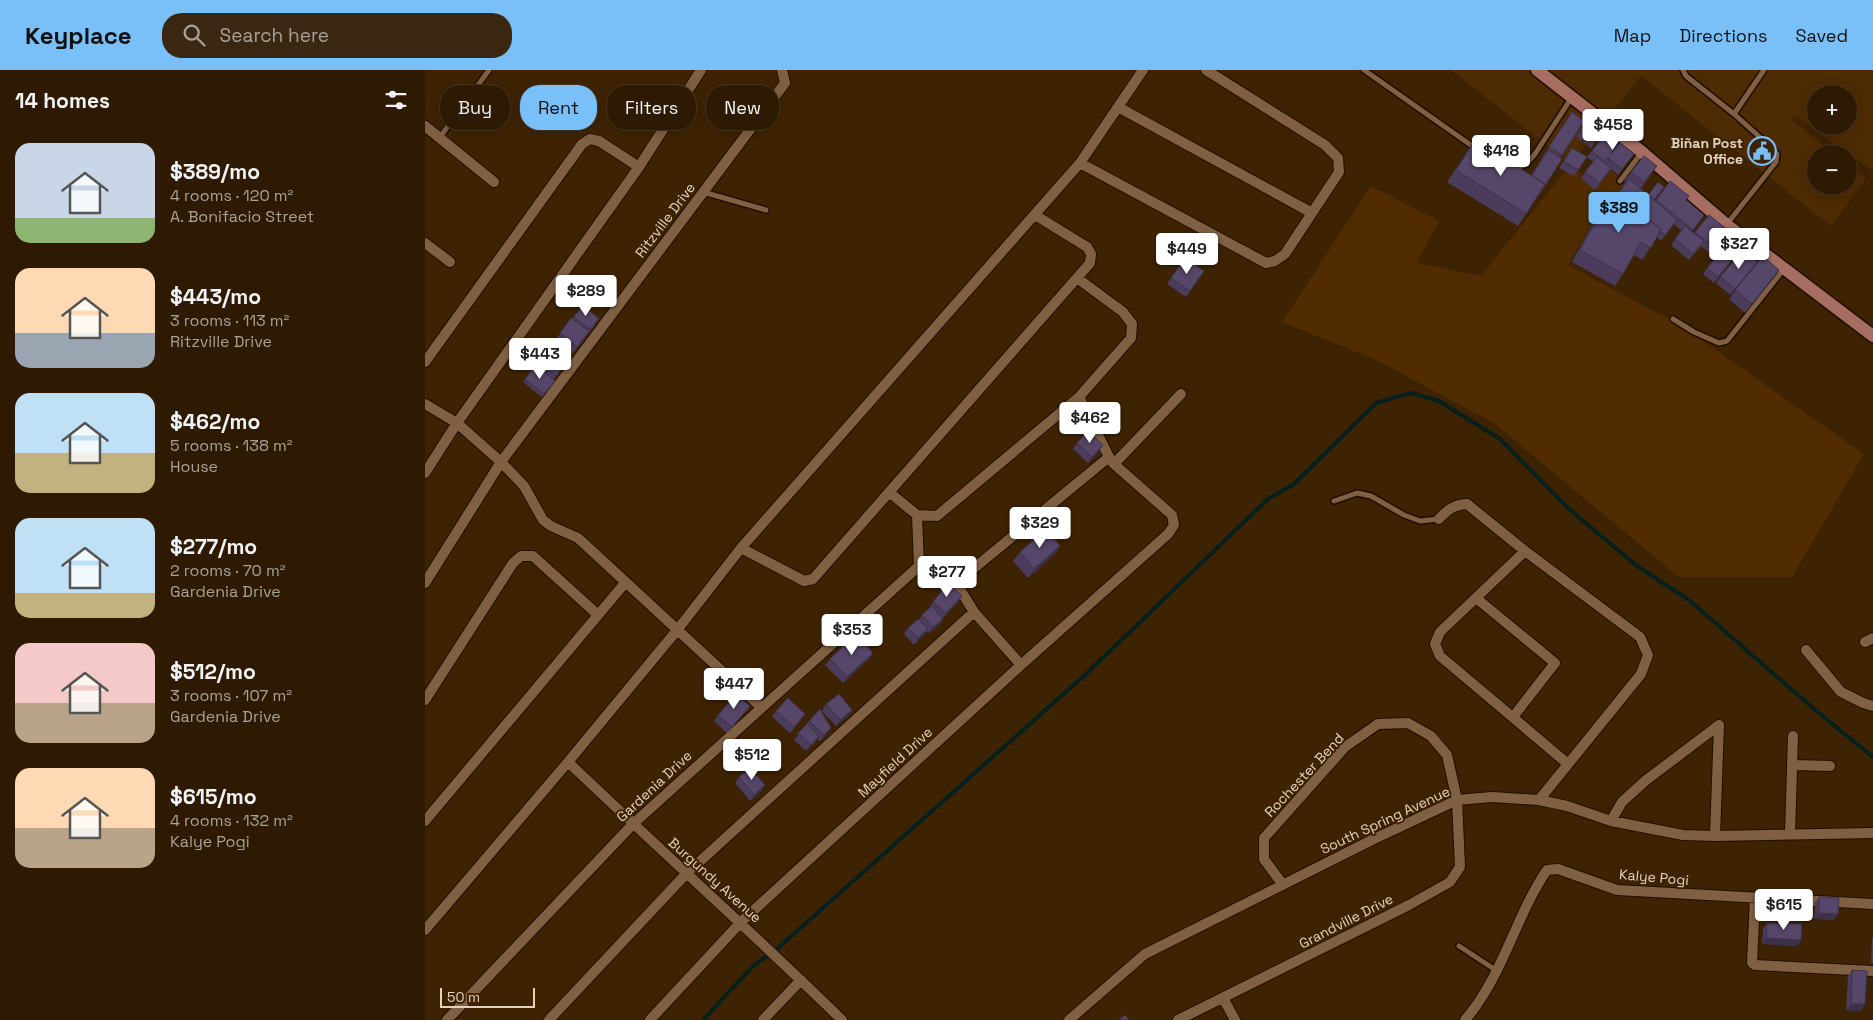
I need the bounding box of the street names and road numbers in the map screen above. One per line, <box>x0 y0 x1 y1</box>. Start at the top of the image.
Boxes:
street label: Ritzville Drive <box>631 179 699 261</box>
street label: Mayfield Drive <box>854 723 936 801</box>
street label: Rochester Bend <box>1260 729 1348 821</box>
street label: Gardenia Drive <box>612 746 696 826</box>
street label: South Spring Avenue <box>1317 782 1453 858</box>
street label: Burgundy Avenue <box>665 833 765 927</box>
street label: Kalye Pogi <box>1618 865 1690 889</box>
street label: Grandville Drive <box>1296 890 1396 952</box>

